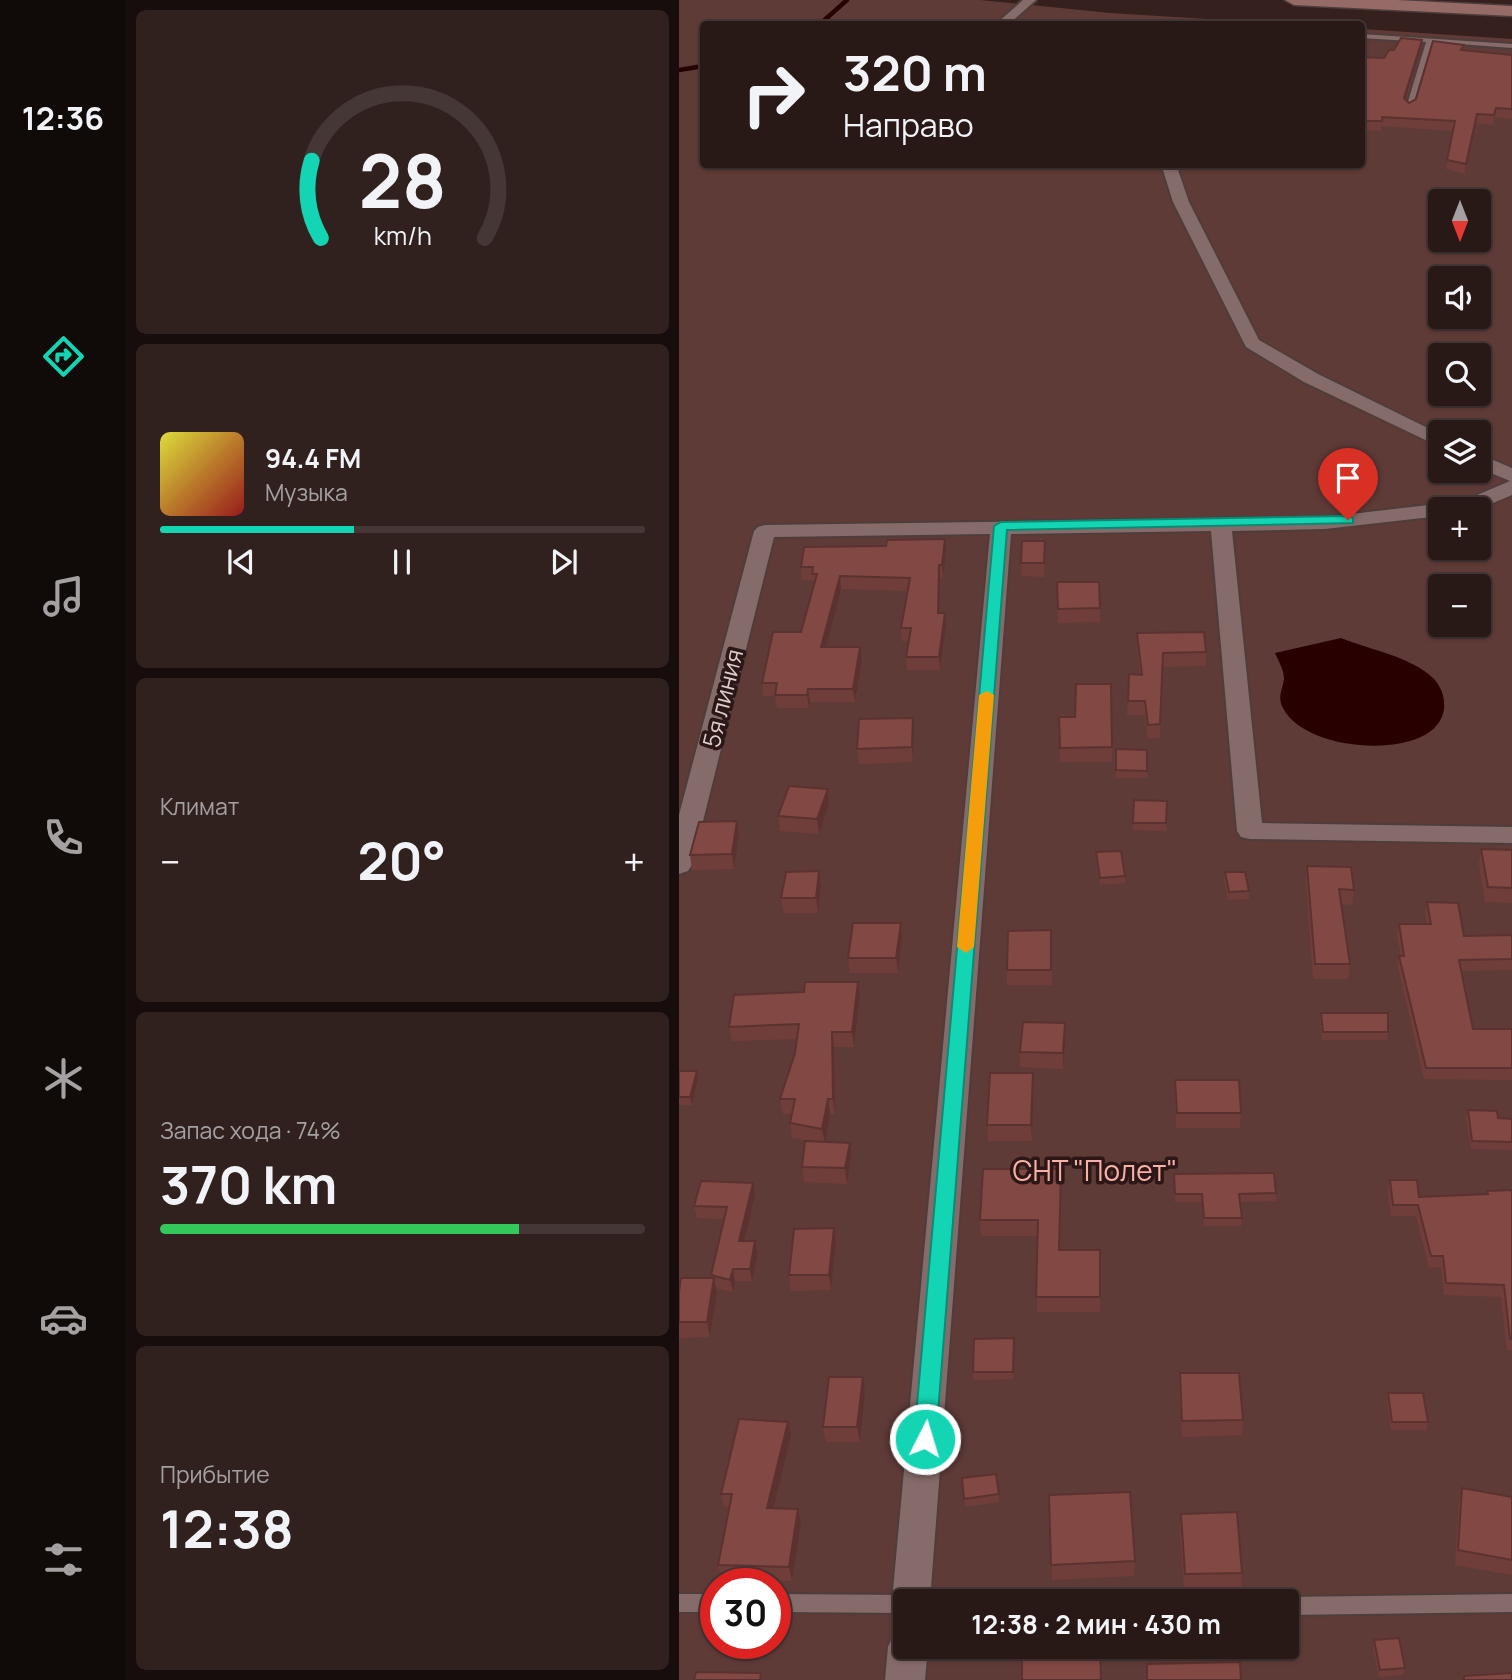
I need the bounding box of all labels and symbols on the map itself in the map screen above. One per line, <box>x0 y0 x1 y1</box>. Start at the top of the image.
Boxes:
north arrow <box>1428 189 1491 252</box>
pin <box>1318 448 1378 520</box>
street label: 5я линия <box>694 645 750 751</box>
park label: СНТ "Полет" <box>1012 1151 1178 1189</box>
position arrow <box>888 1402 962 1476</box>
speed limit sign: 30 <box>700 1568 791 1659</box>

